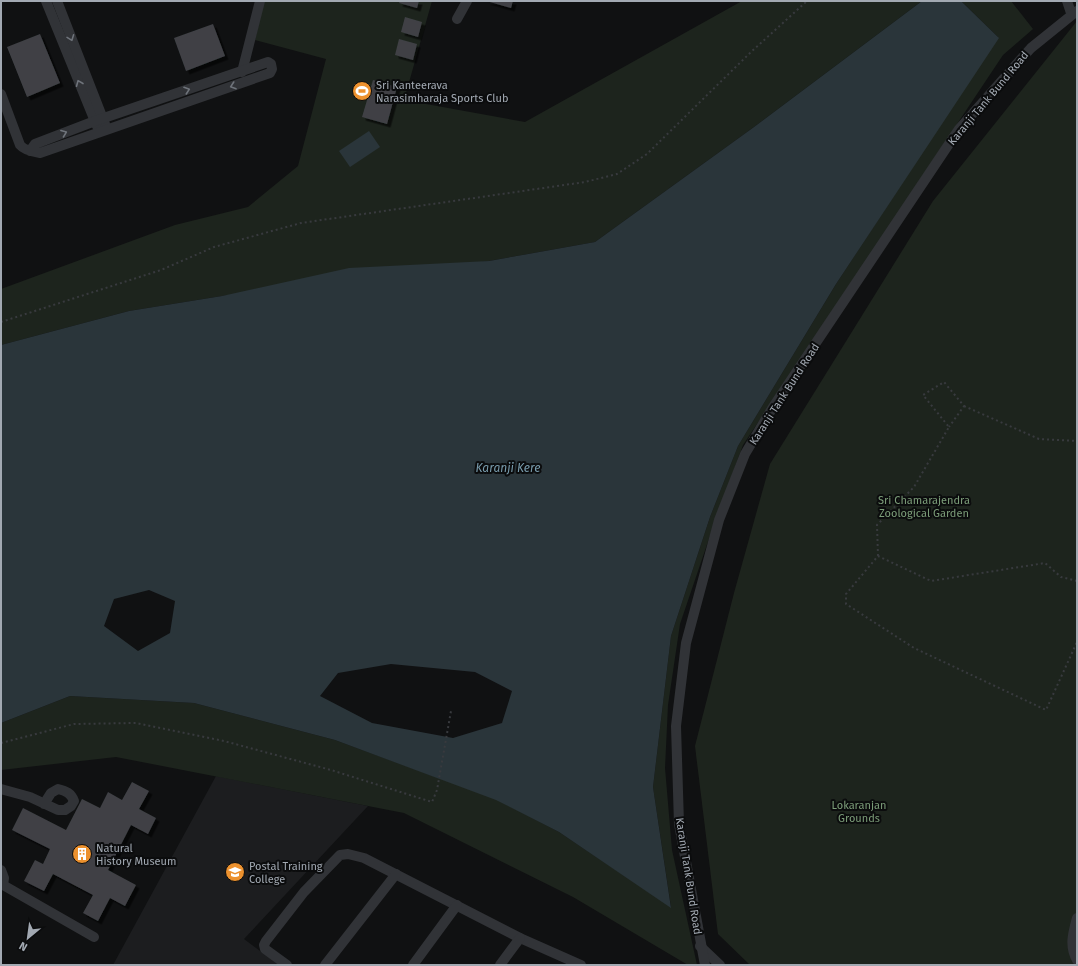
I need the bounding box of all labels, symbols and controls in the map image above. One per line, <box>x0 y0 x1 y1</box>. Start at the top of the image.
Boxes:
one-way arrow <box>66 34 74 41</box>
street label: Karanji Tank Bund Road <box>945 49 1031 148</box>
one-way arrow <box>76 79 84 86</box>
place label: Sri Kanteerava Narasimharaja Sports Club <box>376 79 508 105</box>
sports icon: Sri Kanteerava Narasimharaja Sports Club <box>351 80 373 102</box>
one-way arrow <box>230 81 237 89</box>
one-way arrow <box>183 87 190 95</box>
one-way arrow <box>60 130 67 138</box>
street label: Karanji Tank Bund Road <box>747 341 822 447</box>
water label: Karanji Kere <box>476 461 540 475</box>
park label: Sri Chamarajendra Zoological Garden <box>878 494 970 520</box>
park label: Lokaranjan Grounds <box>832 799 886 825</box>
street label: Karanji Tank Bund Road <box>673 817 704 936</box>
place label: Natural History Museum <box>96 842 176 868</box>
building icon: Natural History Museum <box>71 843 93 865</box>
place label: Postal Training College <box>249 860 323 886</box>
school or university icon: Postal Training College <box>224 861 246 883</box>
north arrow <box>8 918 48 958</box>
text: N <box>17 939 30 954</box>

